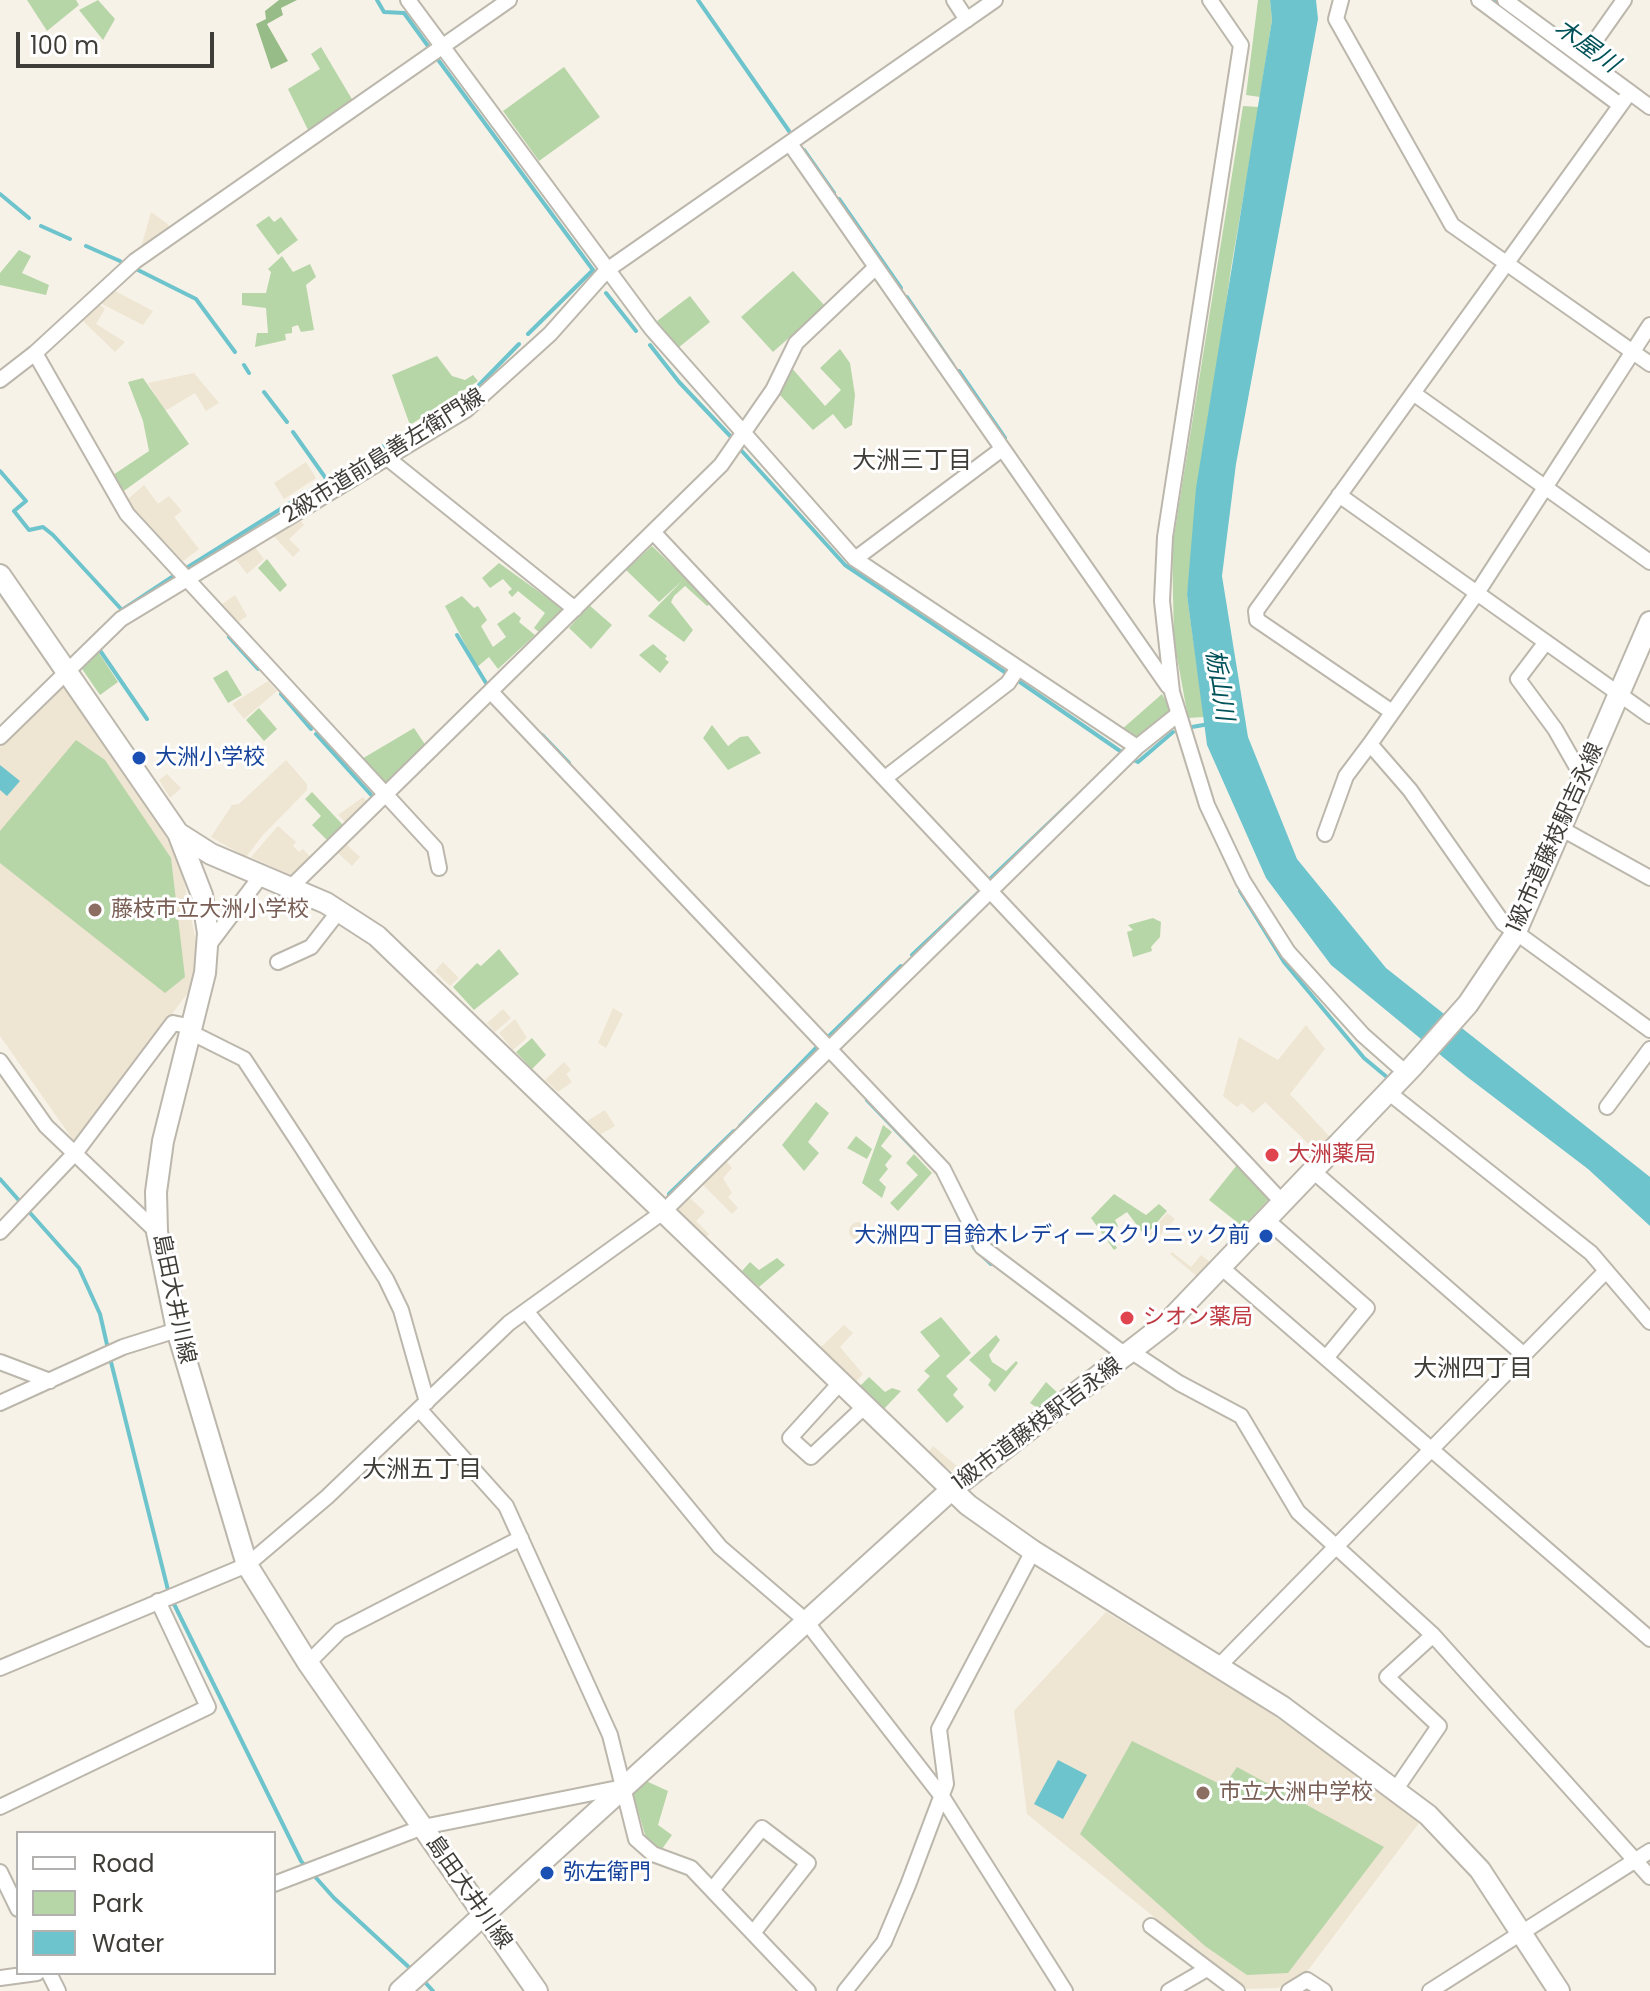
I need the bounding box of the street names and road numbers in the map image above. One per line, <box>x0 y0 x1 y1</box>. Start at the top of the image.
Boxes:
street label: 2級市道前島善左衛門線 <box>278 384 490 530</box>
street label: 1級市道藤枝駅吉永線 <box>1502 739 1610 937</box>
street label: 島田大井川線 <box>146 1232 200 1366</box>
street label: 1級市道藤枝駅吉永線 <box>948 1353 1128 1497</box>
street label: 島田大井川線 <box>419 1831 517 1955</box>

